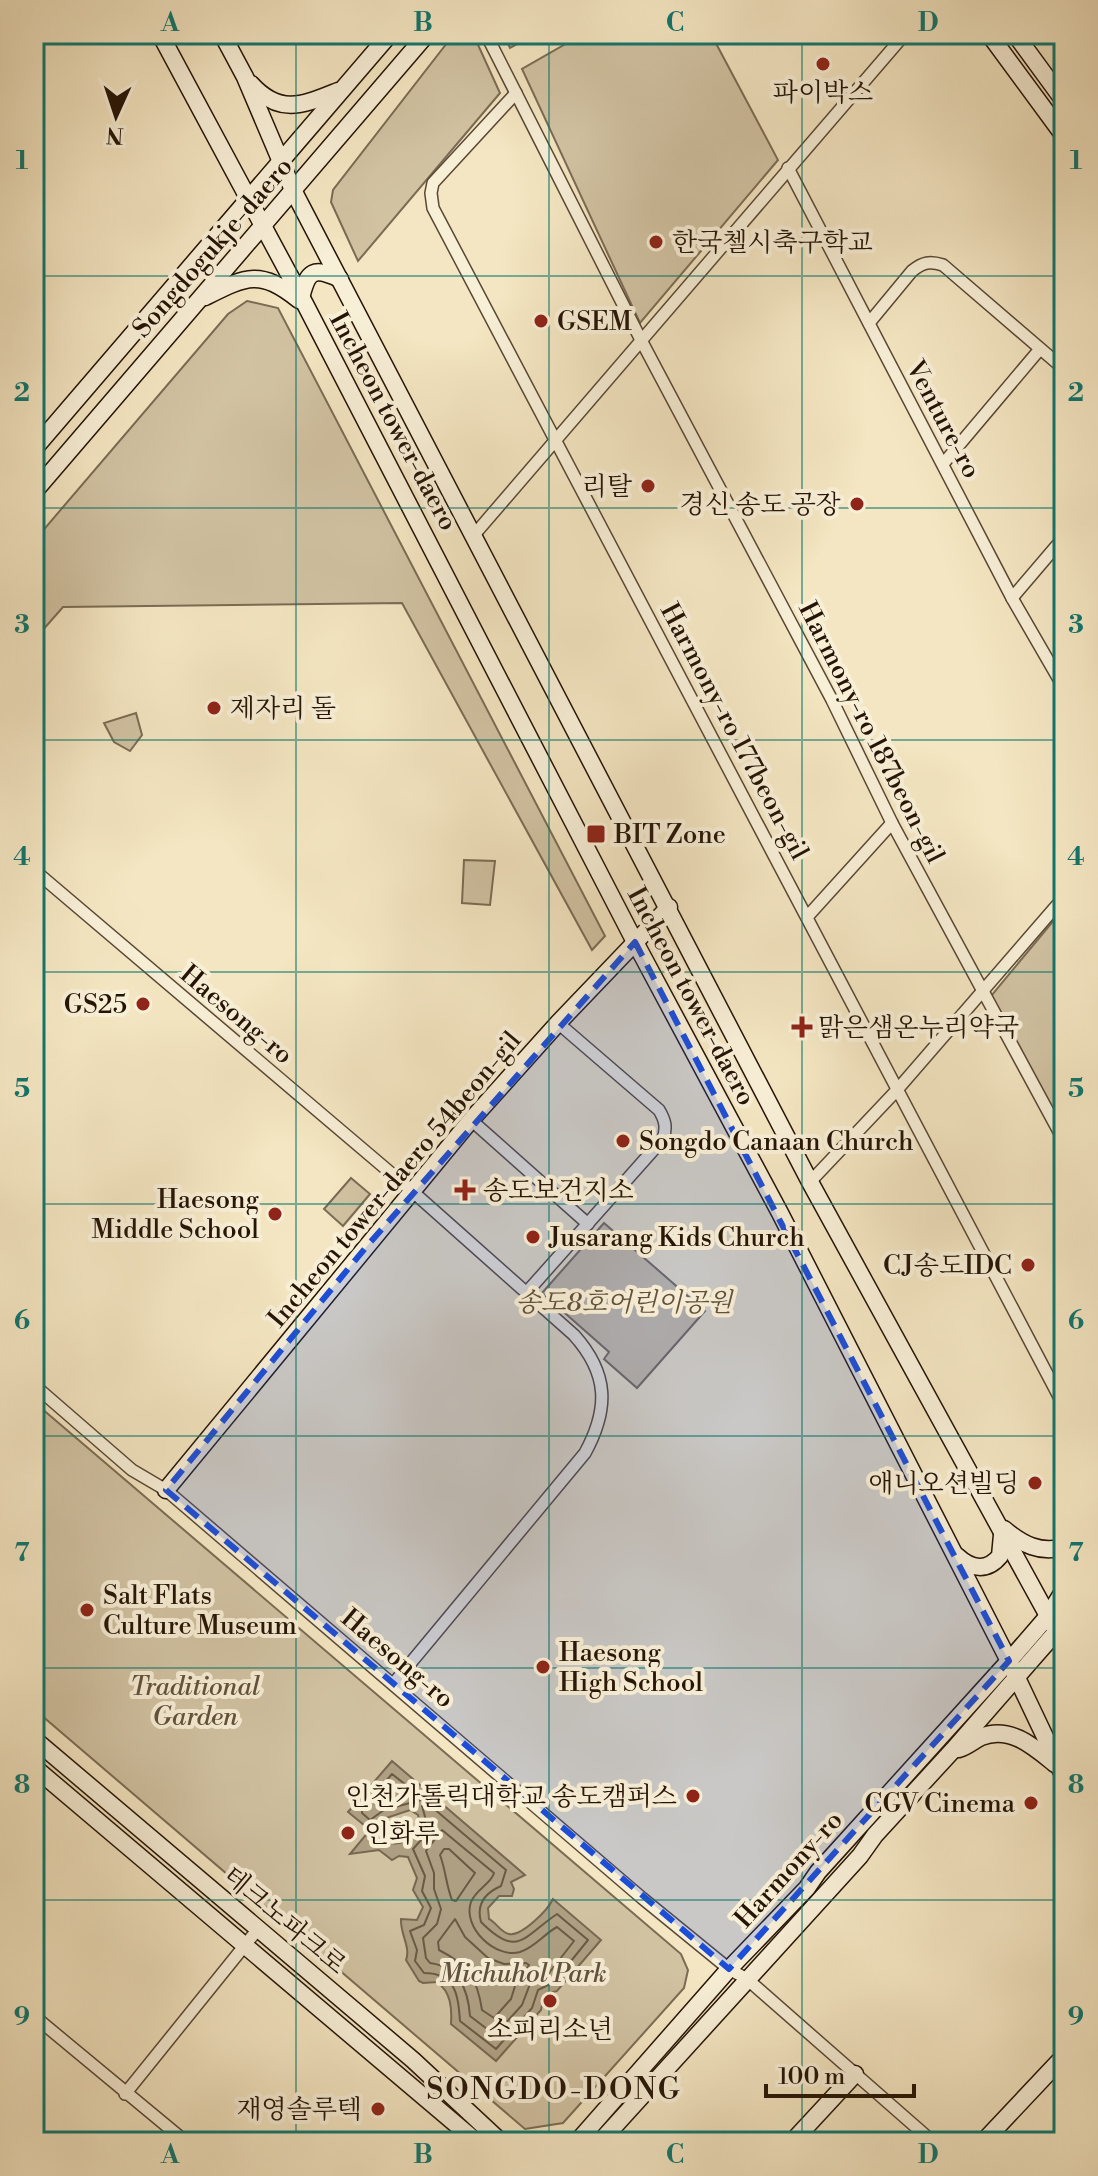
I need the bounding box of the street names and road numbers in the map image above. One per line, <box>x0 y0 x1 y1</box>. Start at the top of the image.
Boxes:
street label: Songdogukje-daero <box>126 151 300 344</box>
street label: Incheon tower-daero <box>322 307 464 536</box>
street label: Venture-ro <box>898 354 988 484</box>
street label: Harmony-ro 187beon-gil <box>791 596 951 869</box>
street label: Harmony-ro 177beon-gil <box>653 598 815 865</box>
street label: Incheon tower-daero <box>620 882 762 1111</box>
street label: Haesong-ro <box>173 958 299 1071</box>
street label: Incheon tower-daero 54beon-gil <box>261 1025 528 1334</box>
street label: Haesong-ro <box>334 1602 460 1715</box>
street label: Harmony-ro <box>728 1805 850 1935</box>
street label: 테크노파크로 <box>216 1860 352 1981</box>

